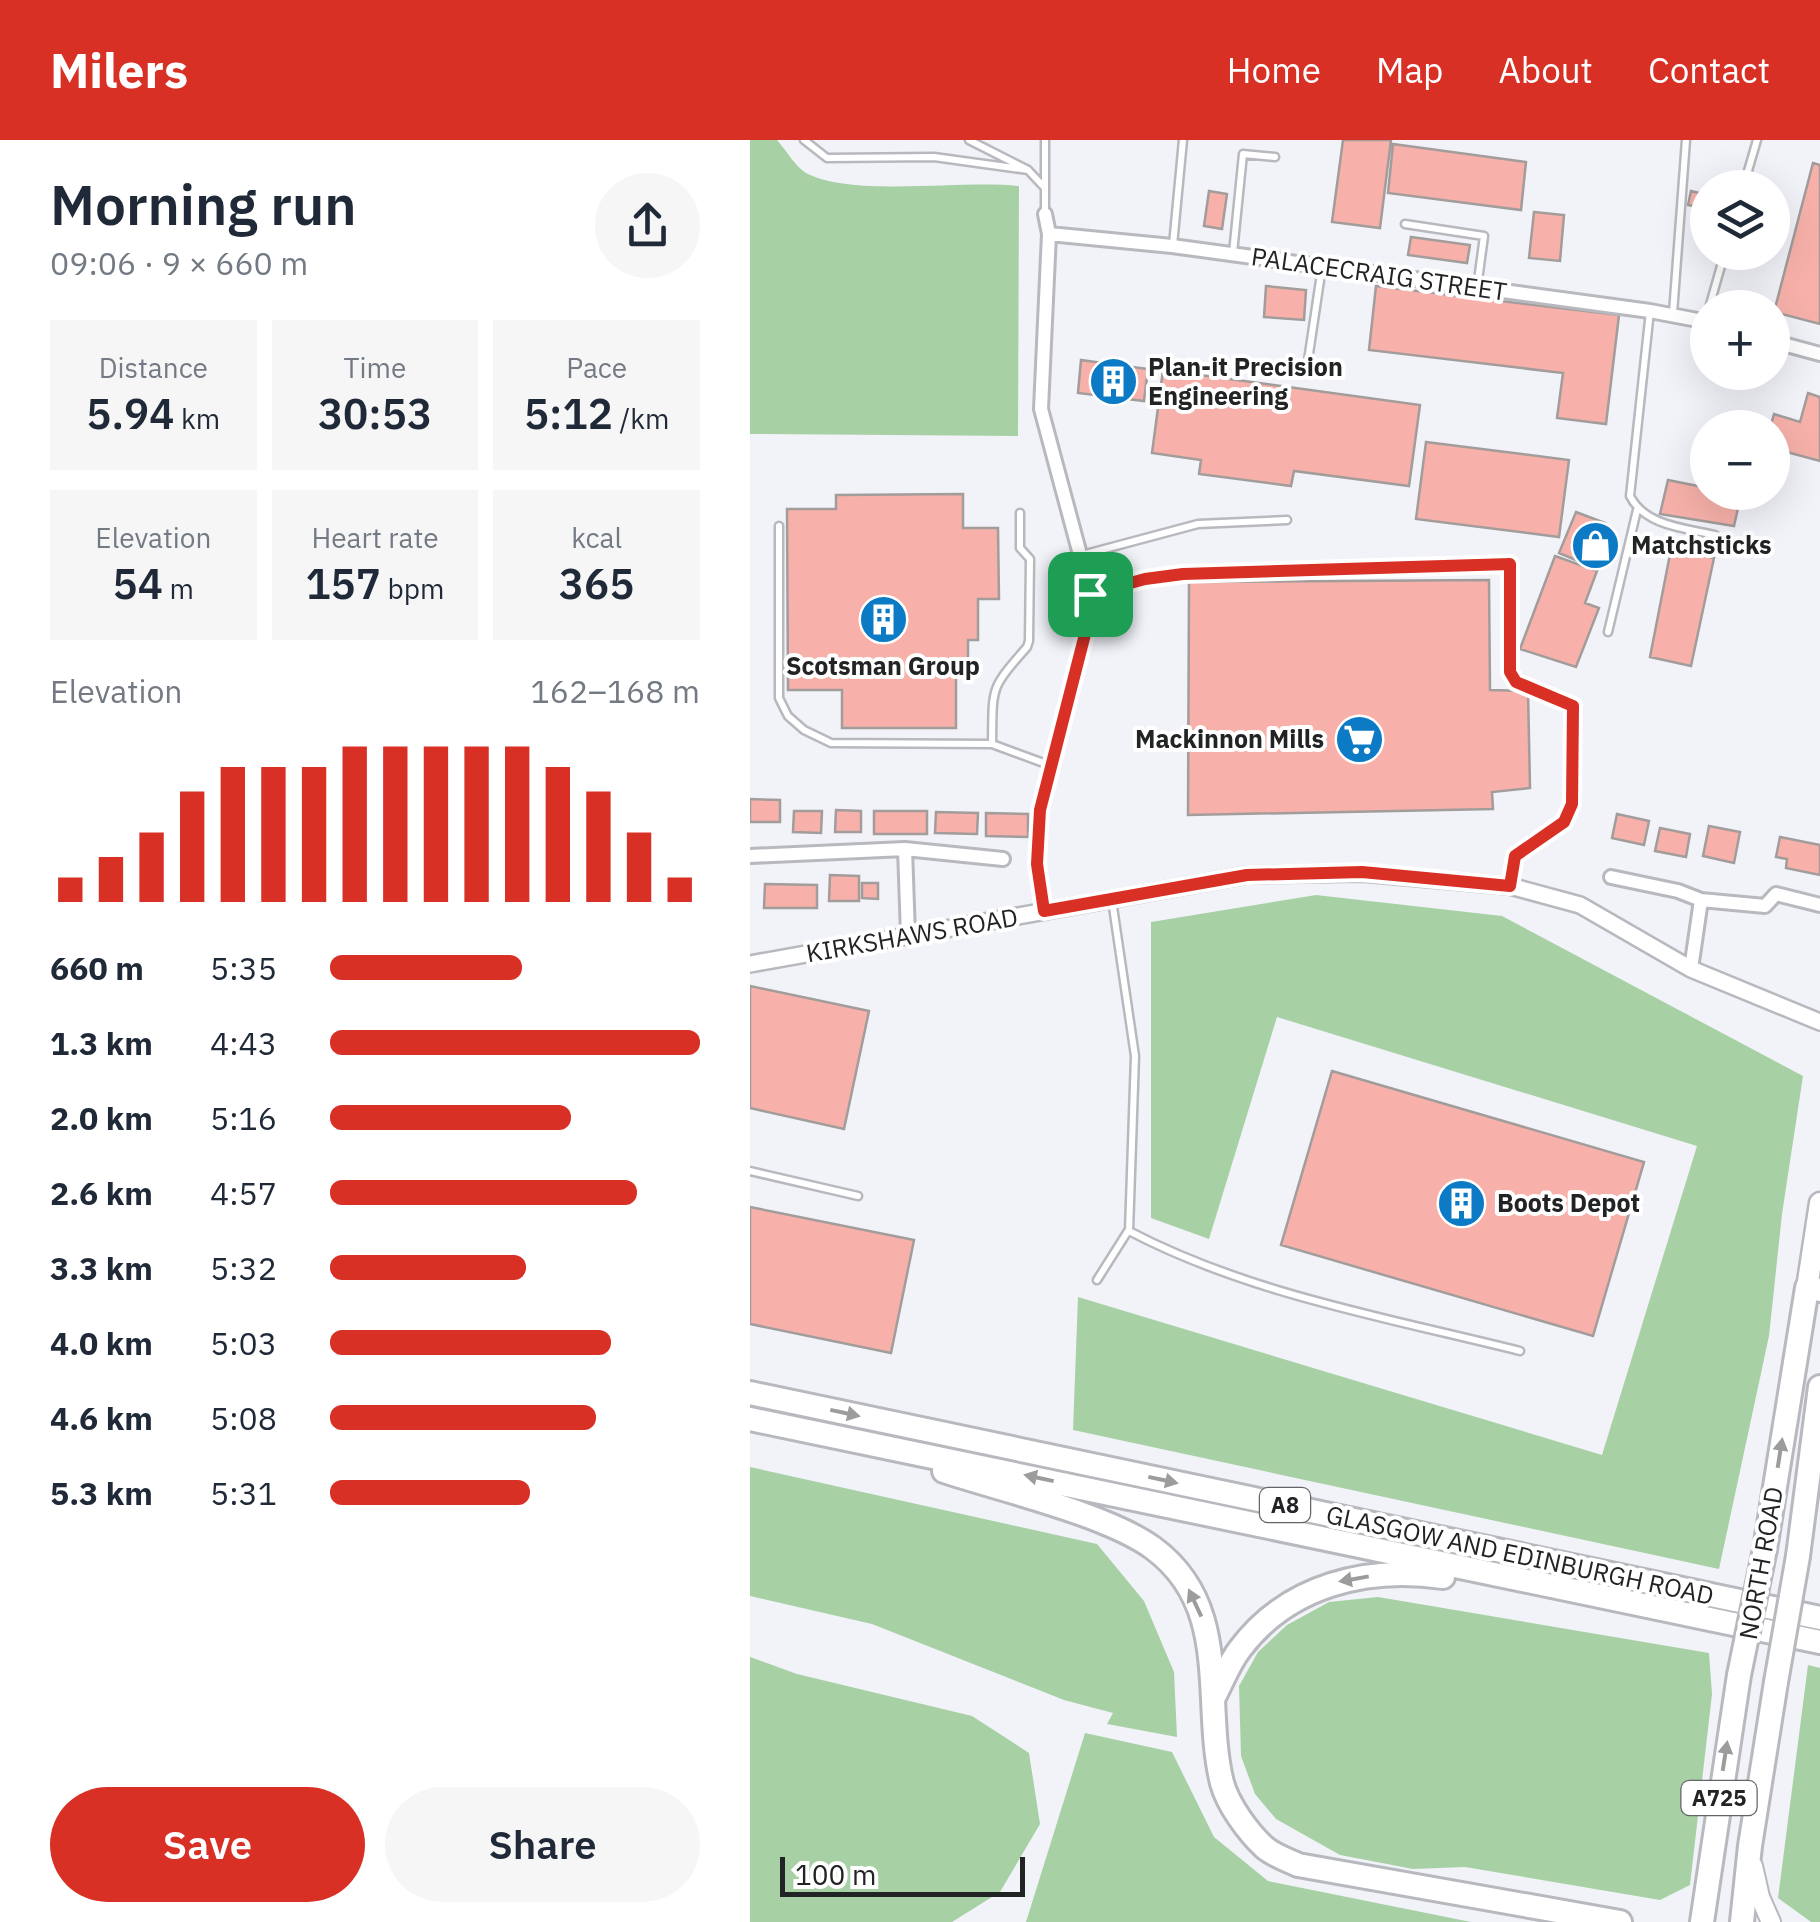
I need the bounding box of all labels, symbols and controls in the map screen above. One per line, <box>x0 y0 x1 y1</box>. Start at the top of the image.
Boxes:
text: Milers <box>50 39 188 101</box>
text: Home <box>1227 47 1321 93</box>
text: Map <box>1376 47 1443 93</box>
text: About <box>1498 47 1593 93</box>
text: Contact <box>1648 47 1770 93</box>
text: Morning run <box>50 169 357 240</box>
map controls <box>1690 170 1790 510</box>
button: layers <box>1690 170 1790 270</box>
button: share <box>595 173 700 278</box>
street label: PALACECRAIG STREET <box>1249 239 1509 308</box>
text: 09:06 · 9 × 660 m <box>50 242 308 284</box>
button: + <box>1690 290 1790 390</box>
text: Distance <box>99 349 208 386</box>
text: Time <box>344 349 406 386</box>
text: Pace <box>566 349 627 386</box>
place label: Plan-it Precision Engineering <box>1148 350 1343 412</box>
building icon: Plan-it Precision Engineering <box>1087 355 1139 407</box>
text: 5.94 <box>86 386 175 441</box>
text: 30:53 <box>318 386 432 441</box>
text: 5:12 <box>524 386 613 441</box>
text: km <box>175 400 220 437</box>
text: /km <box>613 400 669 437</box>
button: − <box>1690 410 1790 510</box>
text: Elevation <box>95 519 211 556</box>
text: Heart rate <box>311 519 439 556</box>
text: kcal <box>571 519 622 556</box>
shop icon: Matchsticks <box>1570 519 1622 571</box>
place label: Matchsticks <box>1631 528 1772 561</box>
pin <box>1048 552 1133 637</box>
text: 54 <box>113 556 163 611</box>
text: 157 <box>305 556 381 611</box>
text: 365 <box>559 556 634 611</box>
icon: arrive <box>1063 567 1118 622</box>
text: m <box>163 570 194 607</box>
text: bpm <box>381 570 445 607</box>
building icon: Scotsman Group <box>857 594 909 646</box>
place label: Scotsman Group <box>786 649 980 682</box>
text: Elevation <box>50 670 183 712</box>
text: 162–168 m <box>530 670 700 712</box>
supermarket icon: Mackinnon Mills <box>1333 713 1385 765</box>
place label: Mackinnon Mills <box>1135 722 1324 755</box>
street label: KIRKSHAWS ROAD <box>804 900 1020 969</box>
text: 660 m <box>50 947 144 989</box>
text: 5:35 <box>210 947 277 989</box>
text: 1.3 km <box>50 1022 153 1064</box>
text: 4:43 <box>210 1022 277 1064</box>
text: 2.0 km <box>50 1097 153 1139</box>
text: 5:16 <box>210 1097 277 1139</box>
text: 2.6 km <box>50 1172 153 1214</box>
text: 4:57 <box>210 1172 277 1214</box>
building icon: Boots Depot <box>1436 1177 1488 1229</box>
place label: Boots Depot <box>1497 1186 1640 1219</box>
text: 3.3 km <box>50 1247 153 1289</box>
text: 5:32 <box>210 1247 277 1289</box>
text: 4.0 km <box>50 1322 153 1364</box>
text: 5:03 <box>210 1322 277 1364</box>
text: 4.6 km <box>50 1397 153 1439</box>
text: 5:08 <box>210 1397 277 1439</box>
one-way arrow <box>830 1405 861 1421</box>
one-way arrow <box>1773 1436 1789 1468</box>
one-way arrow <box>1023 1470 1054 1486</box>
text: 5.3 km <box>50 1472 153 1514</box>
text: 5:31 <box>210 1472 277 1514</box>
one-way arrow <box>1148 1472 1179 1488</box>
street label: NORTH ROAD <box>1731 1484 1790 1642</box>
road number: A8 <box>1260 1488 1310 1522</box>
street label: GLASGOW AND EDINBURGH ROAD <box>1323 1497 1717 1612</box>
one-way arrow <box>1338 1572 1370 1587</box>
one-way arrow <box>1187 1588 1204 1617</box>
one-way arrow <box>1718 1740 1733 1771</box>
road number: A725 <box>1682 1781 1756 1815</box>
button: Save <box>50 1787 365 1902</box>
button: Share <box>385 1787 700 1902</box>
scale bar <box>780 1852 1025 1896</box>
text: 100 m <box>795 1856 876 1893</box>

